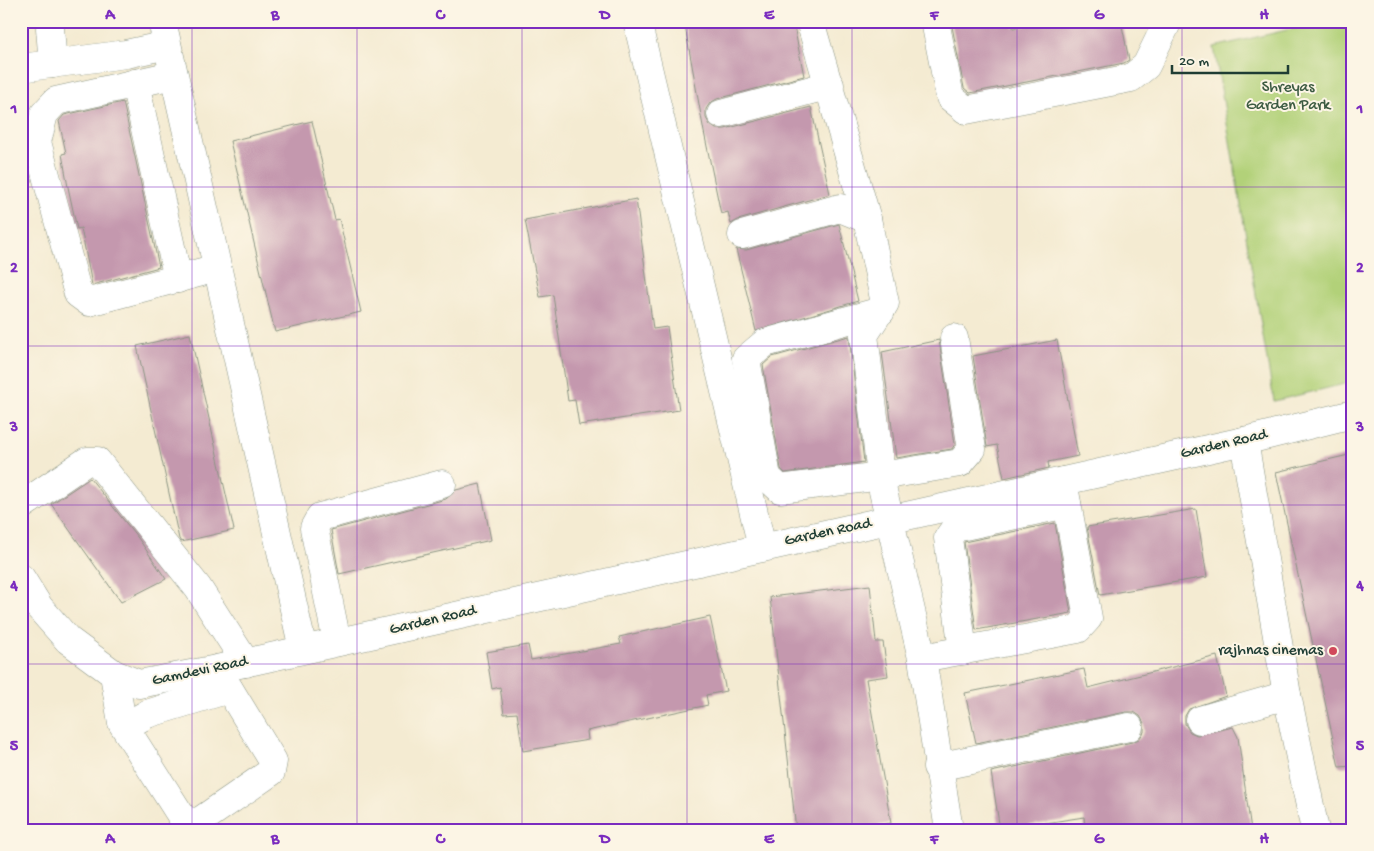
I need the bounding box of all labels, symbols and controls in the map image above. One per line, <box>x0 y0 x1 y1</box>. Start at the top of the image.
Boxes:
text: A <box>104 7 116 26</box>
text: B <box>270 7 280 26</box>
text: C <box>435 7 446 26</box>
text: D <box>598 7 611 26</box>
text: E <box>764 7 775 26</box>
text: F <box>929 7 940 26</box>
text: G <box>1094 7 1105 26</box>
text: H <box>1259 7 1269 26</box>
scale bar <box>1172 42 1288 74</box>
text: 20 m <box>1179 53 1209 71</box>
park label: Shreyas Garden Park <box>1246 79 1332 116</box>
text: 1 <box>10 101 17 120</box>
text: 1 <box>1356 101 1363 120</box>
text: 2 <box>10 260 18 279</box>
text: 2 <box>1356 260 1364 279</box>
text: 3 <box>9 419 18 438</box>
text: 3 <box>1355 419 1364 438</box>
street label: Garden Road <box>1179 425 1271 464</box>
street label: Garden Road <box>783 514 875 552</box>
text: 4 <box>9 578 18 597</box>
text: 4 <box>1355 578 1364 597</box>
street label: Garden Road <box>388 601 480 640</box>
place label: rajhnas cinemas <box>1218 642 1324 661</box>
marker: rajhnas cinemas <box>1327 645 1339 657</box>
street label: Gamdevi Road <box>150 652 251 691</box>
text: 5 <box>10 738 19 757</box>
text: 5 <box>1356 738 1365 757</box>
text: A <box>104 831 116 850</box>
text: B <box>270 831 280 850</box>
text: C <box>435 831 446 850</box>
text: D <box>598 831 611 850</box>
text: E <box>764 831 775 850</box>
text: F <box>929 831 940 850</box>
text: G <box>1094 831 1105 850</box>
text: H <box>1259 831 1269 850</box>

